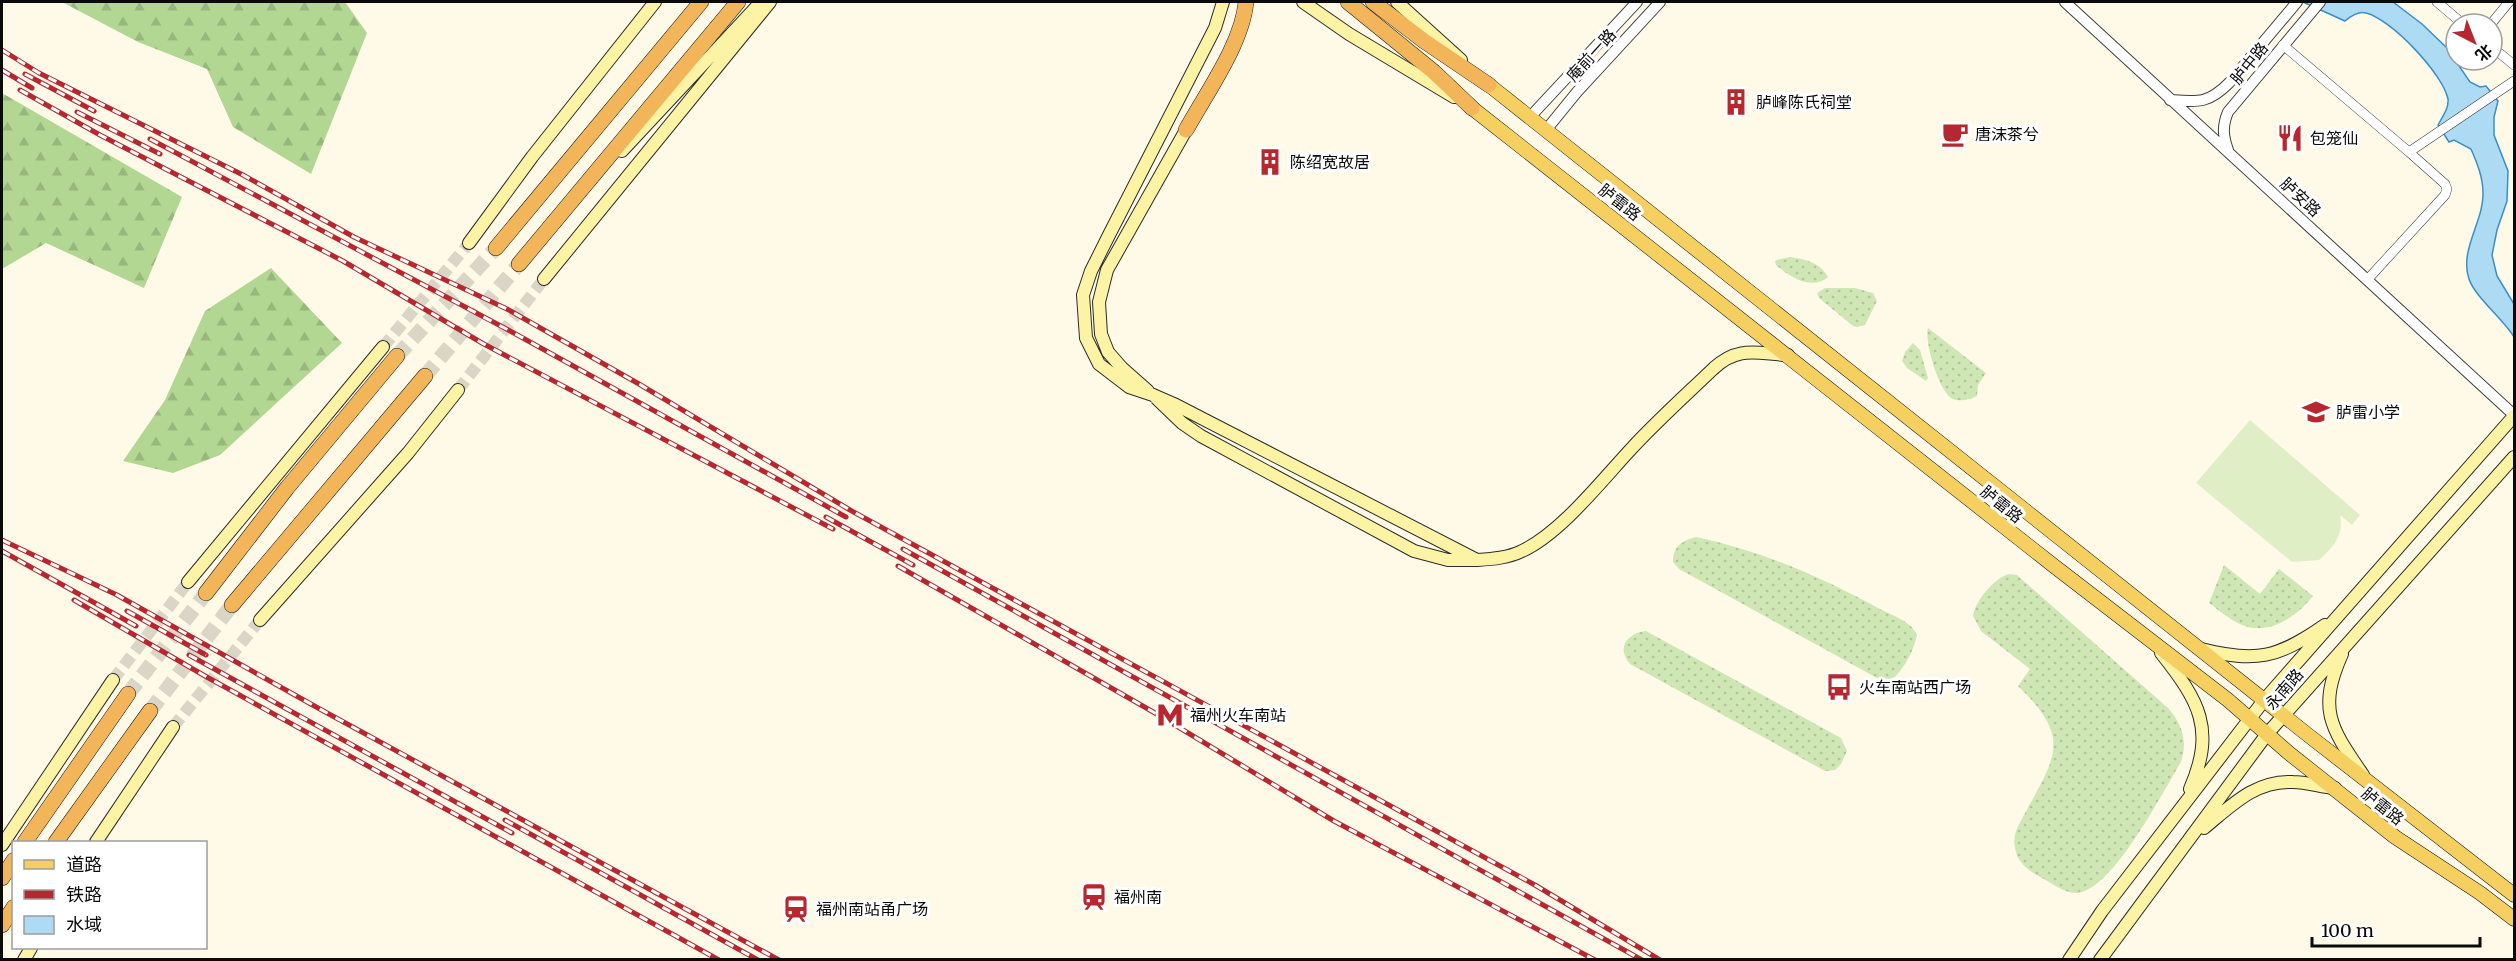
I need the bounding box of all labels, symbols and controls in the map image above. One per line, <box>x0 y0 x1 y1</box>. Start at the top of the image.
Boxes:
north arrow <box>2444 12 2504 72</box>
street label: 庵前一路 <box>1562 25 1620 85</box>
street label: 胪中路 <box>2226 38 2272 88</box>
text: 北 <box>2471 40 2497 66</box>
building icon: 胪峰陈氏祠堂 <box>1721 87 1751 117</box>
place label: 胪峰陈氏祠堂 <box>1756 92 1852 112</box>
cafe icon: 唐沫茶兮 <box>1940 119 1970 149</box>
restaurant icon: 包笼仙 <box>2275 123 2305 153</box>
place label: 唐沫茶兮 <box>1975 124 2039 144</box>
place label: 包笼仙 <box>2310 128 2358 148</box>
building icon: 陈绍宽故居 <box>1255 147 1285 177</box>
place label: 陈绍宽故居 <box>1290 152 1370 172</box>
street label: 胪安路 <box>2277 173 2325 221</box>
street label: 胪雷路 <box>1595 179 1645 225</box>
school or university icon: 胪雷小学 <box>2301 397 2331 427</box>
place label: 胪雷小学 <box>2336 402 2400 422</box>
street label: 胪雷路 <box>1977 481 2027 527</box>
street label: 永南路 <box>2261 664 2307 714</box>
bus stop icon: 火车南站西广场 <box>1824 672 1854 702</box>
place label: 火车南站西广场 <box>1859 677 1971 697</box>
metro station icon: 福州火车南站 <box>1155 700 1185 730</box>
place label: 福州火车南站 <box>1190 705 1286 725</box>
street label: 胪雷路 <box>2358 783 2408 829</box>
legend <box>12 841 207 949</box>
text: 道路 <box>66 853 102 876</box>
station icon: 福州南 <box>1079 882 1109 912</box>
text: 铁路 <box>66 883 102 906</box>
place label: 福州南 <box>1114 887 1162 907</box>
station icon: 福州南站甬广场 <box>781 894 811 924</box>
place label: 福州南站甬广场 <box>816 899 928 919</box>
scale bar <box>2312 910 2480 948</box>
text: 水域 <box>66 913 102 936</box>
text: 100 m <box>2321 919 2374 942</box>

